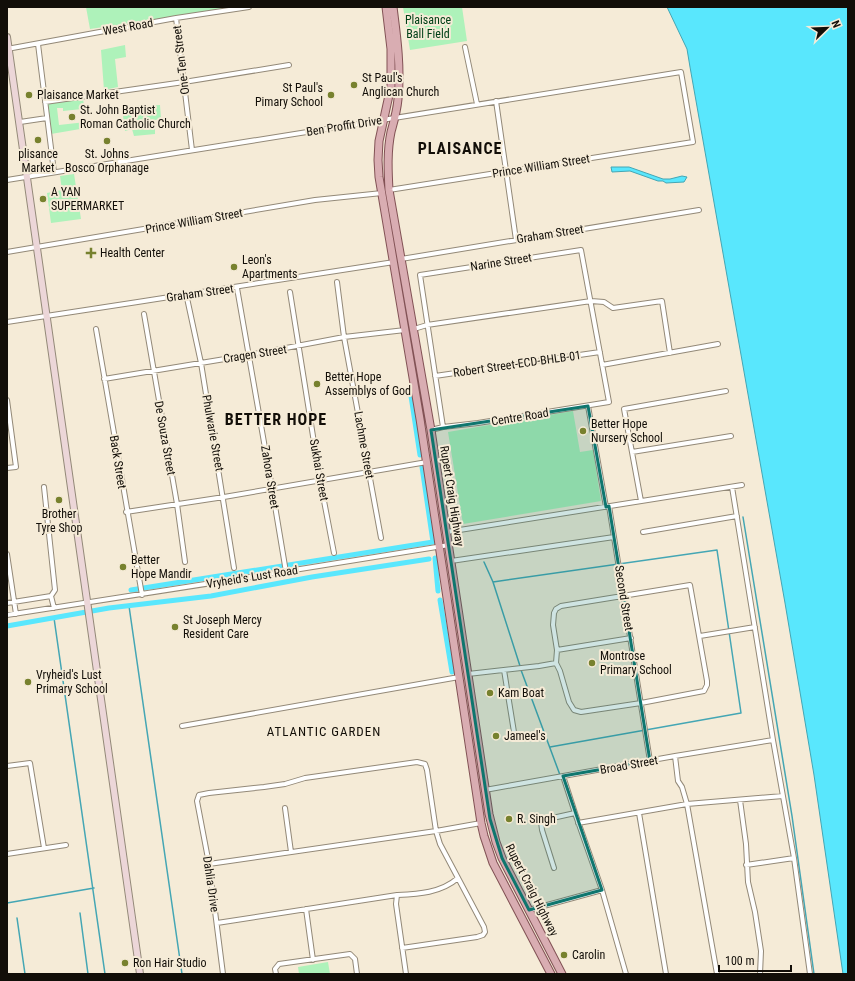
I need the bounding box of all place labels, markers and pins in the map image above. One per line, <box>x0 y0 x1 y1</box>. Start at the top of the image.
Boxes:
place label: St Paul's Anglican Church <box>362 71 440 99</box>
marker: St Paul's Anglican Church <box>349 80 359 90</box>
place label: St Paul's Pimary School <box>255 81 323 109</box>
place label: Plaisance Market <box>37 88 119 102</box>
marker: Plaisance Market <box>24 90 34 100</box>
marker: St Paul's Pimary School <box>326 90 336 100</box>
place label: St. John Baptist Roman Catholic Church <box>80 103 191 131</box>
marker: St. John Baptist Roman Catholic Church <box>67 112 77 122</box>
marker: plisance Market <box>33 135 43 145</box>
marker: St. Johns Bosco Orphanage <box>102 136 112 146</box>
place label: plisance Market <box>18 147 58 175</box>
place label: St. Johns Bosco Orphanage <box>65 147 149 175</box>
place label: A YAN SUPERMARKET <box>51 185 124 213</box>
marker: A YAN SUPERMARKET <box>38 194 48 204</box>
place label: Health Center <box>100 246 165 260</box>
marker: Health Center <box>85 247 97 259</box>
place label: Leon's Apartments <box>242 253 298 281</box>
marker: Leon's Apartments <box>229 262 239 272</box>
place label: Better Hope Assemblys of God <box>325 370 411 398</box>
marker: Better Hope Assemblys of God <box>312 379 322 389</box>
place label: Better Hope Nursery School <box>591 417 663 445</box>
marker: Better Hope Nursery School <box>578 426 588 436</box>
marker: Brother Tyre Shop <box>54 495 64 505</box>
place label: Brother Tyre Shop <box>36 507 82 535</box>
place label: Better Hope Mandir <box>131 553 192 581</box>
marker: Better Hope Mandir <box>118 562 128 572</box>
place label: St Joseph Mercy Resident Care <box>183 613 262 641</box>
marker: St Joseph Mercy Resident Care <box>170 622 180 632</box>
place label: Montrose Primary School <box>600 649 672 677</box>
marker: Montrose Primary School <box>587 658 597 668</box>
place label: Vryheid's Lust Primary School <box>36 668 108 696</box>
marker: Vryheid's Lust Primary School <box>23 677 33 687</box>
place label: Kam Boat <box>498 686 544 700</box>
marker: Kam Boat <box>485 688 495 698</box>
place label: Jameel's <box>504 729 546 743</box>
marker: Jameel's <box>491 731 501 741</box>
place label: R. Singh <box>517 812 556 826</box>
marker: R. Singh <box>504 814 514 824</box>
place label: Carolin <box>572 948 606 962</box>
marker: Carolin <box>559 950 569 960</box>
place label: Ron Hair Studio <box>133 956 207 970</box>
marker: Ron Hair Studio <box>120 958 130 968</box>

